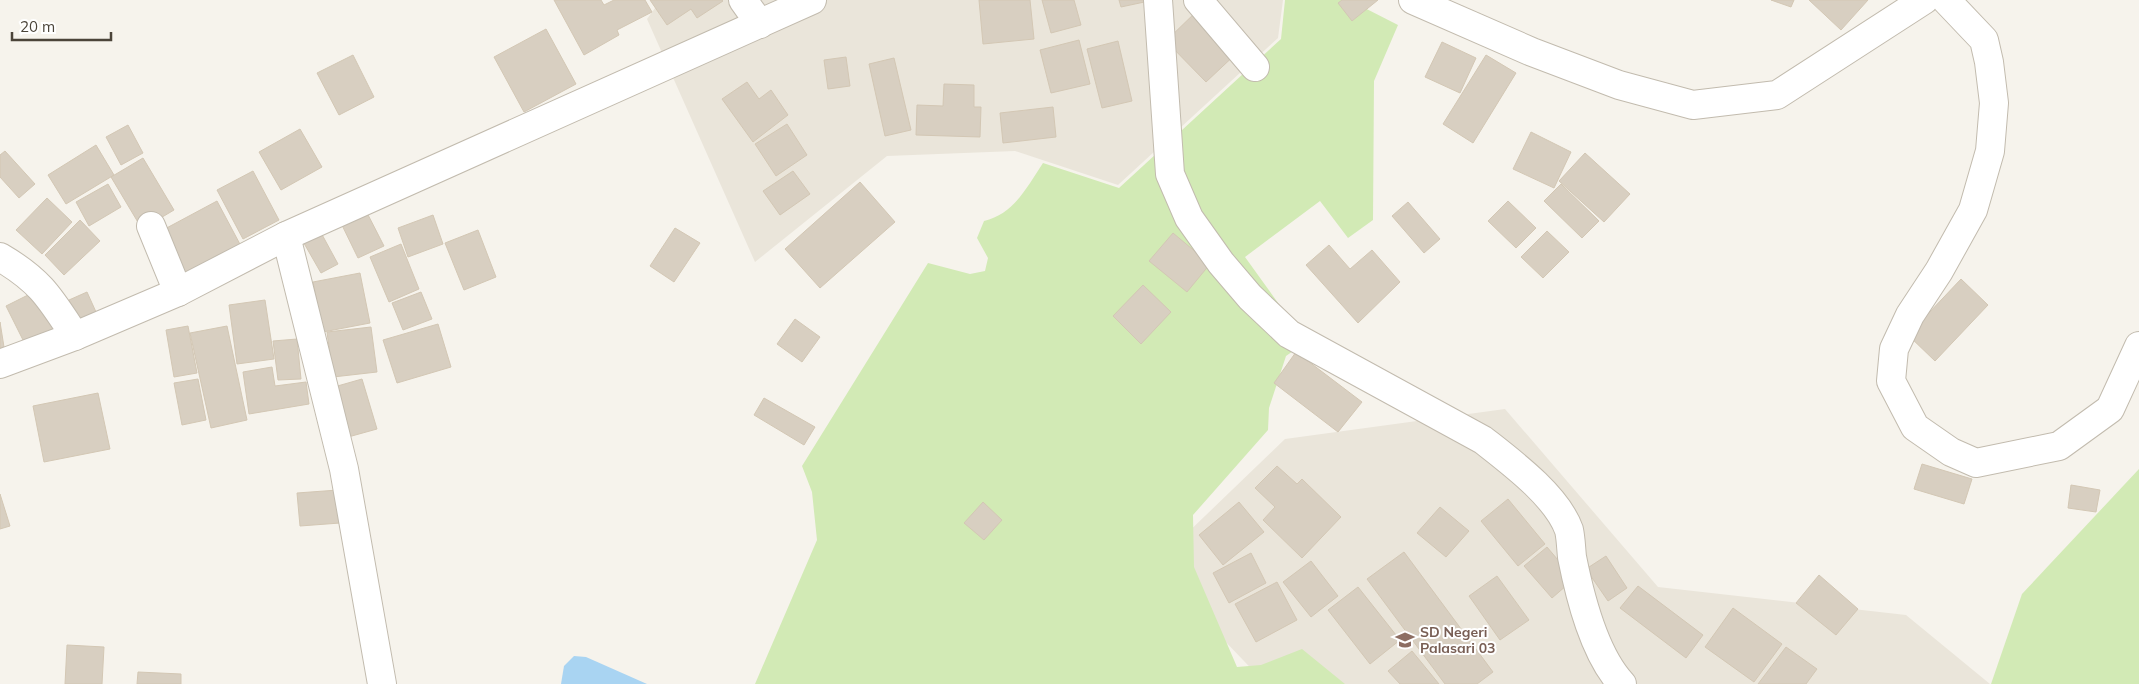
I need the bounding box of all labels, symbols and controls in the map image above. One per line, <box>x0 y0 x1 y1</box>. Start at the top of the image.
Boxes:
scale bar <box>12 10 111 42</box>
text: 20 m <box>20 17 55 36</box>
place label: SD Negeri Palasari 03 <box>1420 623 1496 657</box>
school or university icon: SD Negeri Palasari 03 <box>1394 629 1416 651</box>

